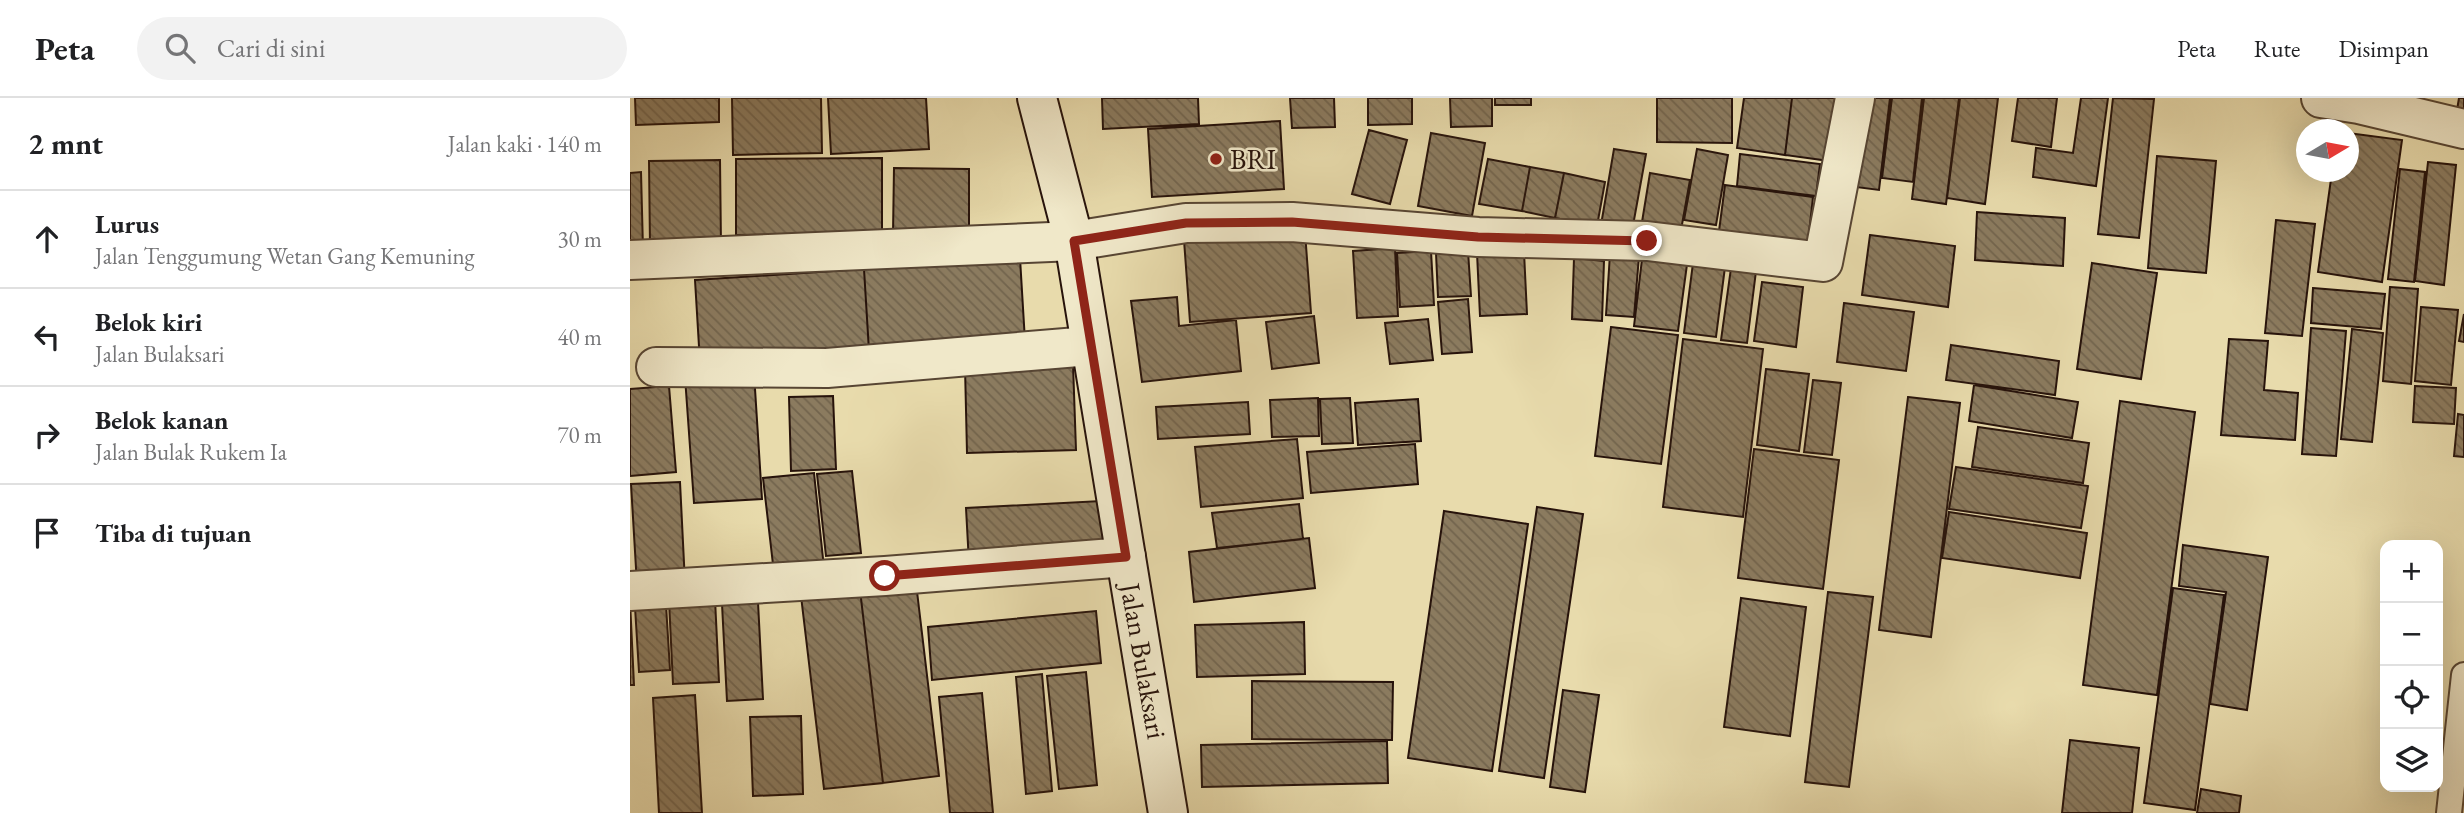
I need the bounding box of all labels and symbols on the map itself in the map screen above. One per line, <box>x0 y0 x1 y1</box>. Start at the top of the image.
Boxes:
north arrow <box>2296 119 2359 182</box>
place label: BRI <box>1230 141 1276 177</box>
marker: BRI <box>1208 151 1224 167</box>
route end <box>1631 225 1662 256</box>
route start <box>869 560 900 591</box>
street label: Jalan Bulaksari <box>1112 578 1175 742</box>

